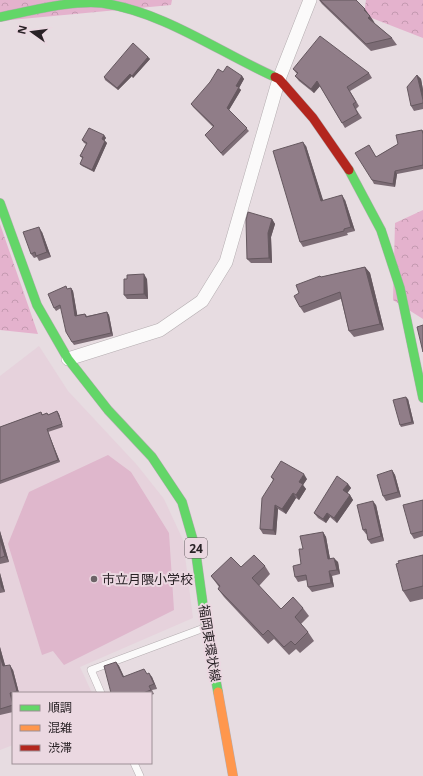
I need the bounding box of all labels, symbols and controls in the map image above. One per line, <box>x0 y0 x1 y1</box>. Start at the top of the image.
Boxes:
north arrow <box>12 12 52 52</box>
text: N <box>13 23 30 36</box>
road number: 24 <box>185 538 207 558</box>
place label: 市立月隈小学校 <box>102 570 193 588</box>
marker: 市立月隈小学校 <box>89 574 99 584</box>
street label: 福岡東環状線 <box>195 603 225 683</box>
legend <box>12 692 152 764</box>
text: 順調 <box>48 699 72 716</box>
text: 混雑 <box>48 719 72 736</box>
text: 渋滞 <box>48 739 72 756</box>

